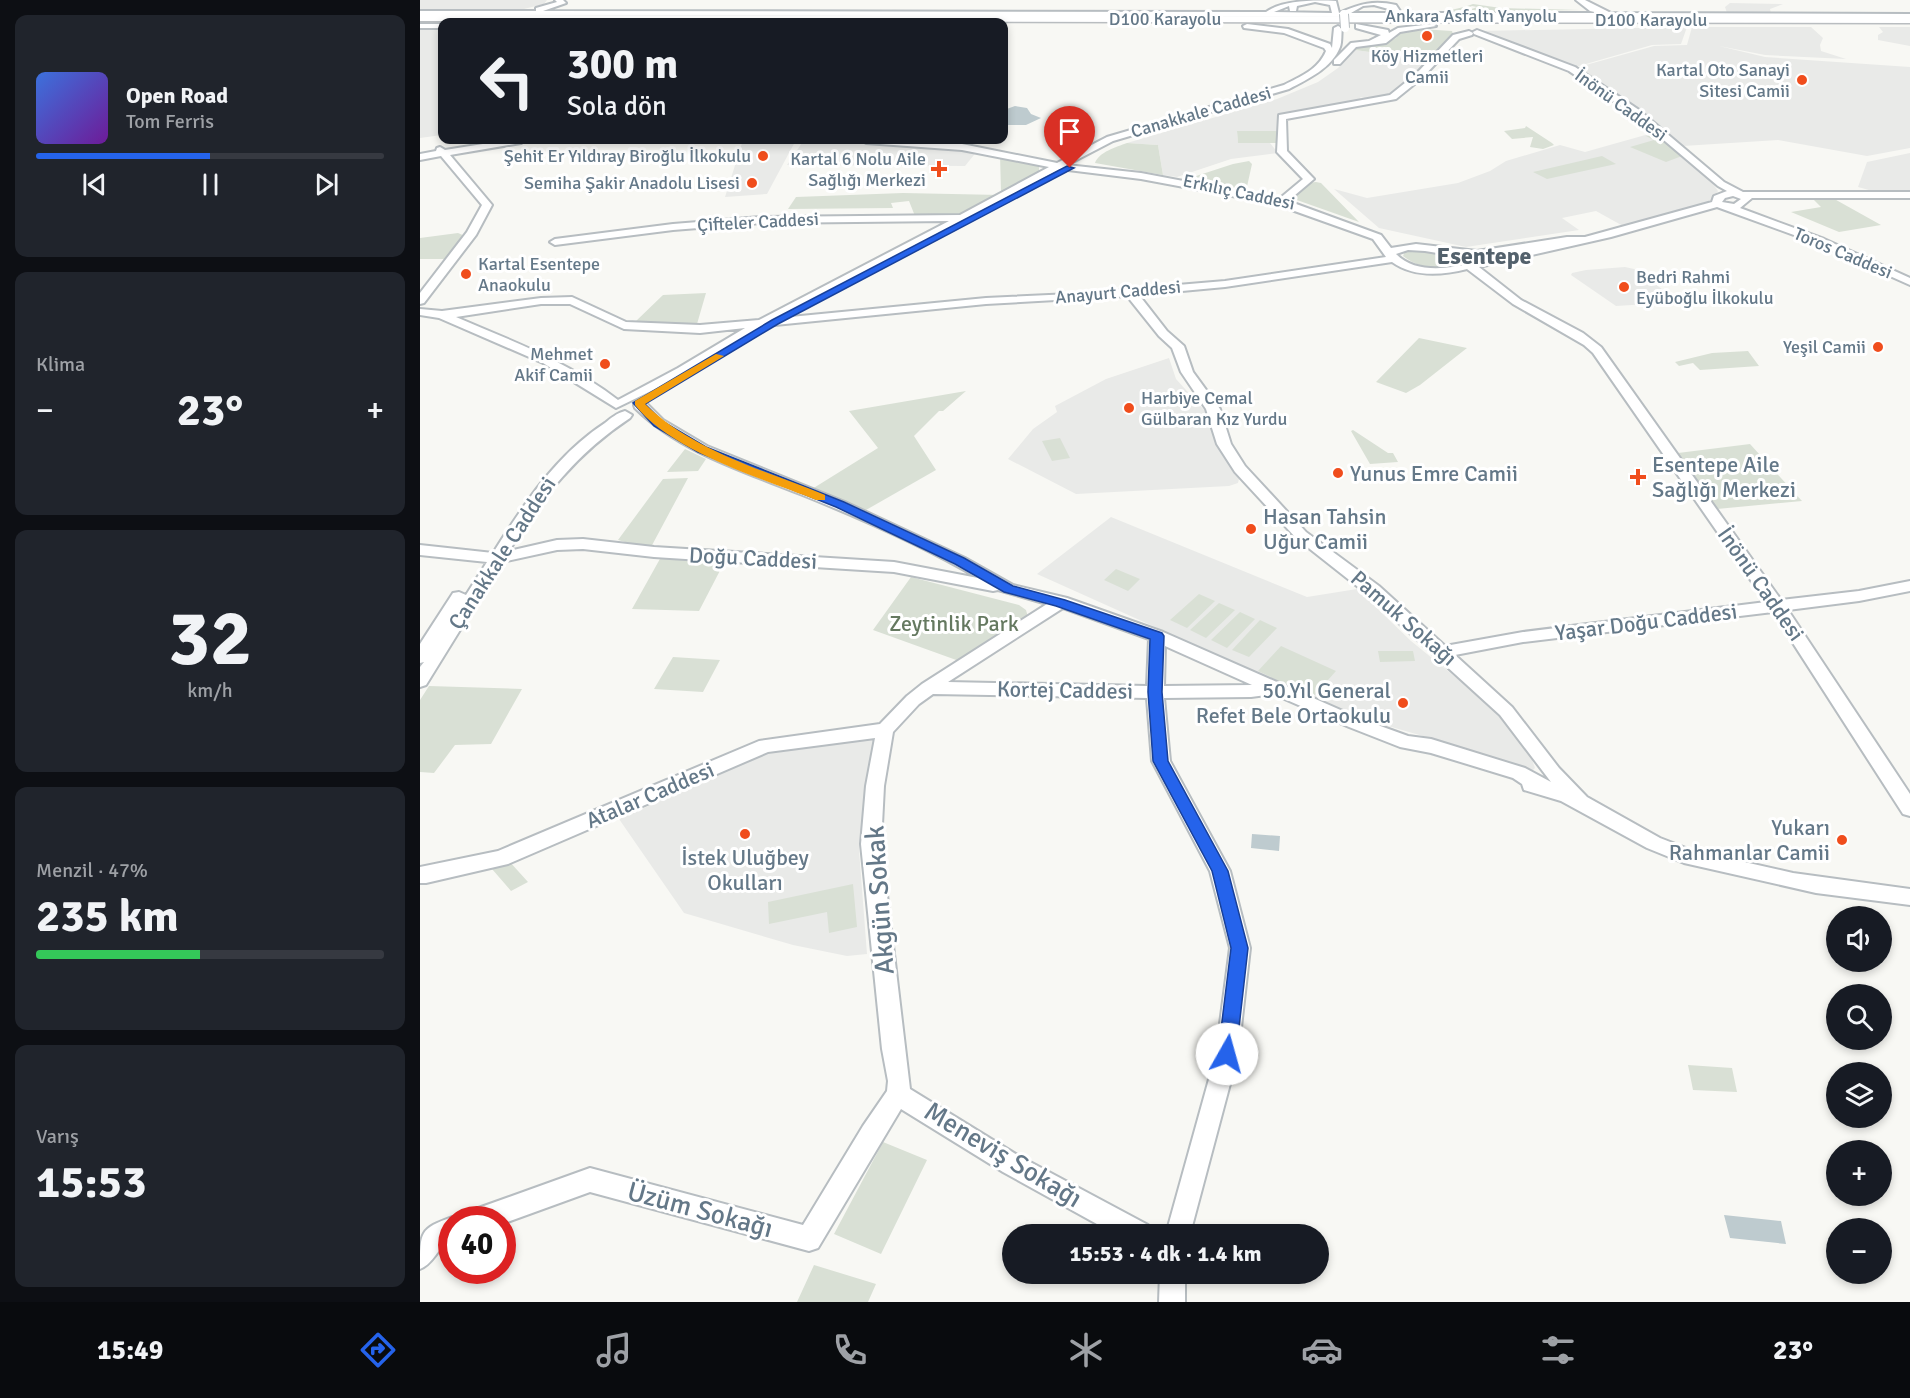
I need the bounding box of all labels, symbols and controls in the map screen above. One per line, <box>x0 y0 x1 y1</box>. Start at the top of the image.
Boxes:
street label: Ankara Asfaltı Yanyolu <box>1385 5 1557 27</box>
street label: D100 Karayolu <box>1109 8 1221 30</box>
street label: D100 Karayolu <box>1595 9 1707 31</box>
marker: Köy Hizmetleri Camii <box>1420 29 1434 43</box>
text: 300 m <box>567 39 678 90</box>
icon: left <box>468 42 546 120</box>
place label: Köy Hizmetleri Camii <box>1371 45 1483 88</box>
place label: Kartal Oto Sanayi Sitesi Camii <box>1656 59 1790 102</box>
street label: İnönü Caddesi <box>1571 64 1671 146</box>
marker: Kartal Oto Sanayi Sitesi Camii <box>1795 73 1809 87</box>
street label: Canakkale Caddesi <box>1128 81 1274 143</box>
text: Open Road <box>126 82 228 109</box>
text: Sola dön <box>567 90 667 123</box>
pin <box>1044 106 1095 168</box>
text: Tom Ferris <box>126 109 214 134</box>
icon: arrive <box>1053 115 1086 148</box>
place label: Şehit Er Yıldıray Biroğlu İlkokulu <box>504 145 751 167</box>
place label: Kartal 6 Nolu Aile Sağlığı Merkezi <box>790 148 926 191</box>
marker: Şehit Er Yıldıray Biroğlu İlkokulu <box>756 149 770 163</box>
marker: Kartal 6 Nolu Aile Sağlığı Merkezi <box>930 160 948 178</box>
icon: previous <box>78 168 111 201</box>
icon: pause <box>194 168 227 201</box>
icon: next <box>310 168 343 201</box>
street label: Erkılıç Caddesi <box>1181 169 1297 215</box>
place label: Semiha Şakir Anadolu Lisesi <box>524 172 740 194</box>
marker: Semiha Şakir Anadolu Lisesi <box>745 176 759 190</box>
street label: Çifteler Caddesi <box>697 208 819 236</box>
street label: Toros Caddesi <box>1790 222 1896 284</box>
district label: Esentepe <box>1437 241 1532 271</box>
place label: Kartal Esentepe Anaokulu <box>478 253 600 296</box>
place label: Bedri Rahmi Eyüboğlu İlkokulu <box>1636 266 1774 309</box>
marker: Kartal Esentepe Anaokulu <box>459 267 473 281</box>
street label: Anayurt Caddesi <box>1054 276 1182 308</box>
marker: Bedri Rahmi Eyüboğlu İlkokulu <box>1617 280 1631 294</box>
place label: Yeşil Camii <box>1783 336 1866 358</box>
marker: Yeşil Camii <box>1871 340 1885 354</box>
place label: Mehmet Akif Camii <box>514 343 593 386</box>
text: Klima <box>36 352 85 377</box>
marker: Mehmet Akif Camii <box>598 357 612 371</box>
text: 23° <box>177 383 243 438</box>
place label: Harbiye Cemal Gülbaran Kız Yurdu <box>1141 387 1287 430</box>
text: − <box>36 390 54 431</box>
text: + <box>366 390 384 431</box>
marker: Harbiye Cemal Gülbaran Kız Yurdu <box>1122 401 1136 415</box>
place label: Esentepe Aile Sağlığı Merkezi <box>1652 451 1796 503</box>
place label: Yunus Emre Camii <box>1350 460 1518 487</box>
marker: Yunus Emre Camii <box>1331 466 1345 480</box>
marker: Esentepe Aile Sağlığı Merkezi <box>1629 468 1647 486</box>
street label: Çanakkale Caddesi <box>442 471 562 635</box>
place label: Hasan Tahsin Uğur Camii <box>1263 503 1387 555</box>
marker: Hasan Tahsin Uğur Camii <box>1244 522 1258 536</box>
street label: İnönü Caddesi <box>1712 522 1810 646</box>
street label: Doğu Caddesi <box>688 541 818 575</box>
street label: Pamuk Sokağı <box>1345 565 1463 671</box>
text: 32 <box>168 591 252 687</box>
street label: Yaşar Doğu Caddesi <box>1553 597 1739 647</box>
park label: Zeytinlik Park <box>889 610 1019 637</box>
street label: Kortej Caddesi <box>997 675 1133 705</box>
place label: 50.Yıl General Refet Bele Ortaokulu <box>1196 677 1391 729</box>
text: km/h <box>187 678 233 703</box>
marker: 50.Yıl General Refet Bele Ortaokulu <box>1396 696 1410 710</box>
street label: Atalar Caddesi <box>582 756 718 834</box>
place label: Yukarı Rahmanlar Camii <box>1669 814 1830 866</box>
street label: Akgün Sokak <box>858 824 902 976</box>
marker: İstek Uluğbey Okulları <box>738 827 752 841</box>
marker: Yukarı Rahmanlar Camii <box>1835 833 1849 847</box>
place label: İstek Uluğbey Okulları <box>681 844 810 896</box>
text: Menzil · 47% <box>36 858 148 883</box>
text: 235 km <box>36 889 179 944</box>
map controls <box>1826 906 1892 1284</box>
button: sound <box>1826 906 1892 972</box>
button: search <box>1826 984 1892 1050</box>
position arrow <box>1195 1022 1259 1086</box>
button: layers <box>1826 1062 1892 1128</box>
street label: Meneviş Sokağı <box>918 1095 1088 1215</box>
text: Varış <box>36 1124 79 1149</box>
button: + <box>1826 1140 1892 1206</box>
text: 15:53 <box>36 1155 146 1210</box>
street label: Üzüm Sokağı <box>624 1175 776 1245</box>
speed limit sign: 40 <box>438 1206 516 1284</box>
button: − <box>1826 1218 1892 1284</box>
text: 15:53 · 4 dk · 1.4 km <box>1069 1240 1262 1267</box>
icon: directions <box>357 1329 399 1371</box>
icon: music <box>593 1329 635 1371</box>
icon: phone <box>829 1329 871 1371</box>
icon: climate <box>1065 1329 1107 1371</box>
icon: car <box>1301 1329 1343 1371</box>
icon: filters <box>1537 1329 1579 1371</box>
text: 15:49 <box>97 1334 163 1367</box>
text: 23° <box>1773 1334 1813 1367</box>

